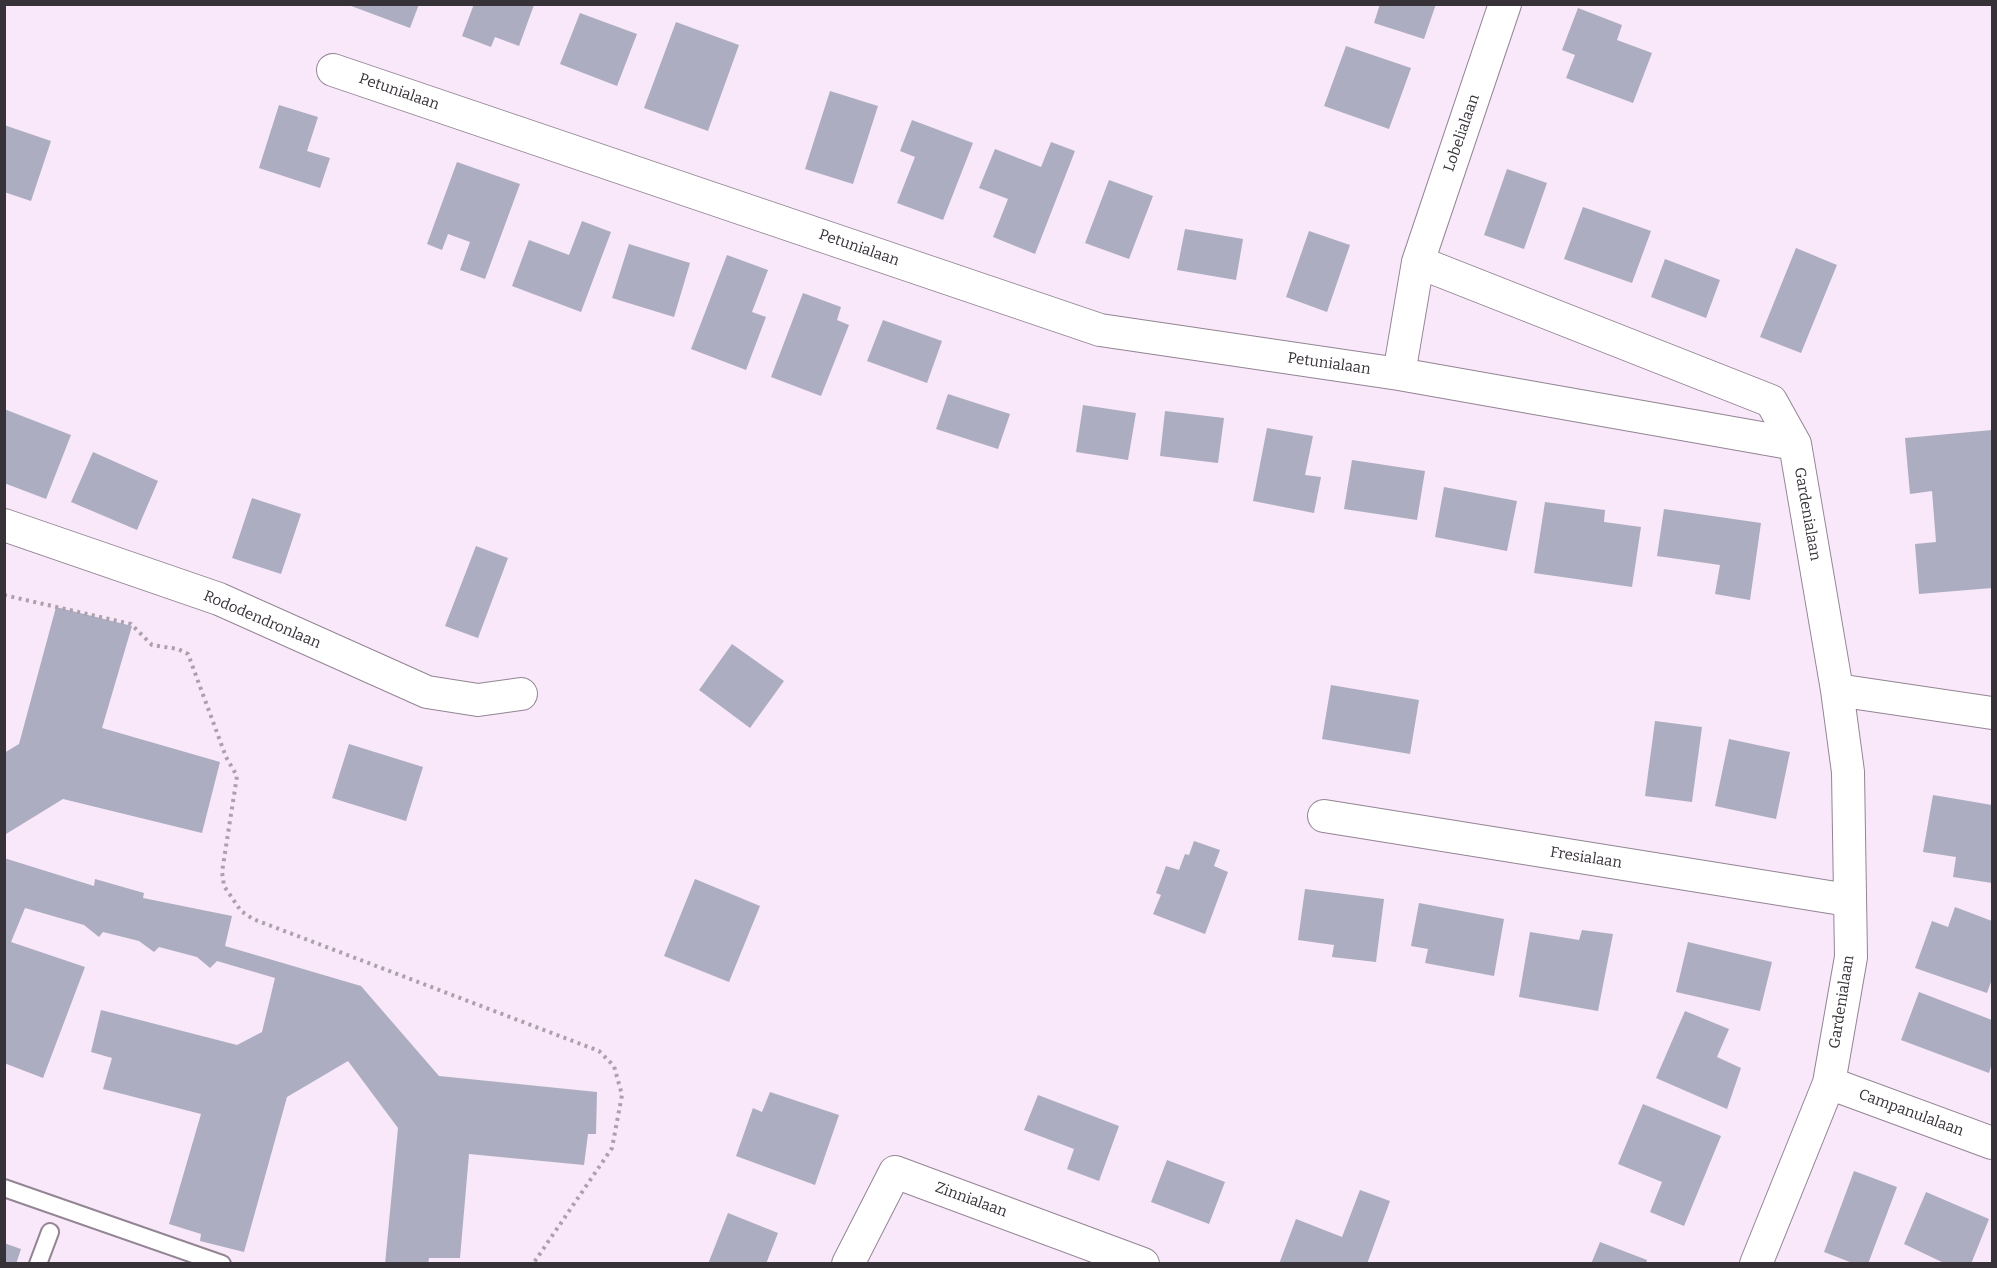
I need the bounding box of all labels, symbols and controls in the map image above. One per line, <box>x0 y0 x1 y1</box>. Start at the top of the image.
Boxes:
street label: Petunialaan <box>357 70 441 114</box>
street label: Lobelialaan <box>1440 92 1484 174</box>
street label: Petunialaan <box>817 226 901 270</box>
street label: Petunialaan <box>1286 349 1372 379</box>
street label: Gardenialaan <box>1790 466 1824 562</box>
street label: Rododendronlaan <box>201 587 323 653</box>
street label: Fresialaan <box>1549 843 1623 873</box>
street label: Gardenialaan <box>1826 954 1858 1050</box>
street label: Campanulalaan <box>1856 1086 1966 1140</box>
street label: Zinnialaan <box>933 1179 1009 1221</box>

